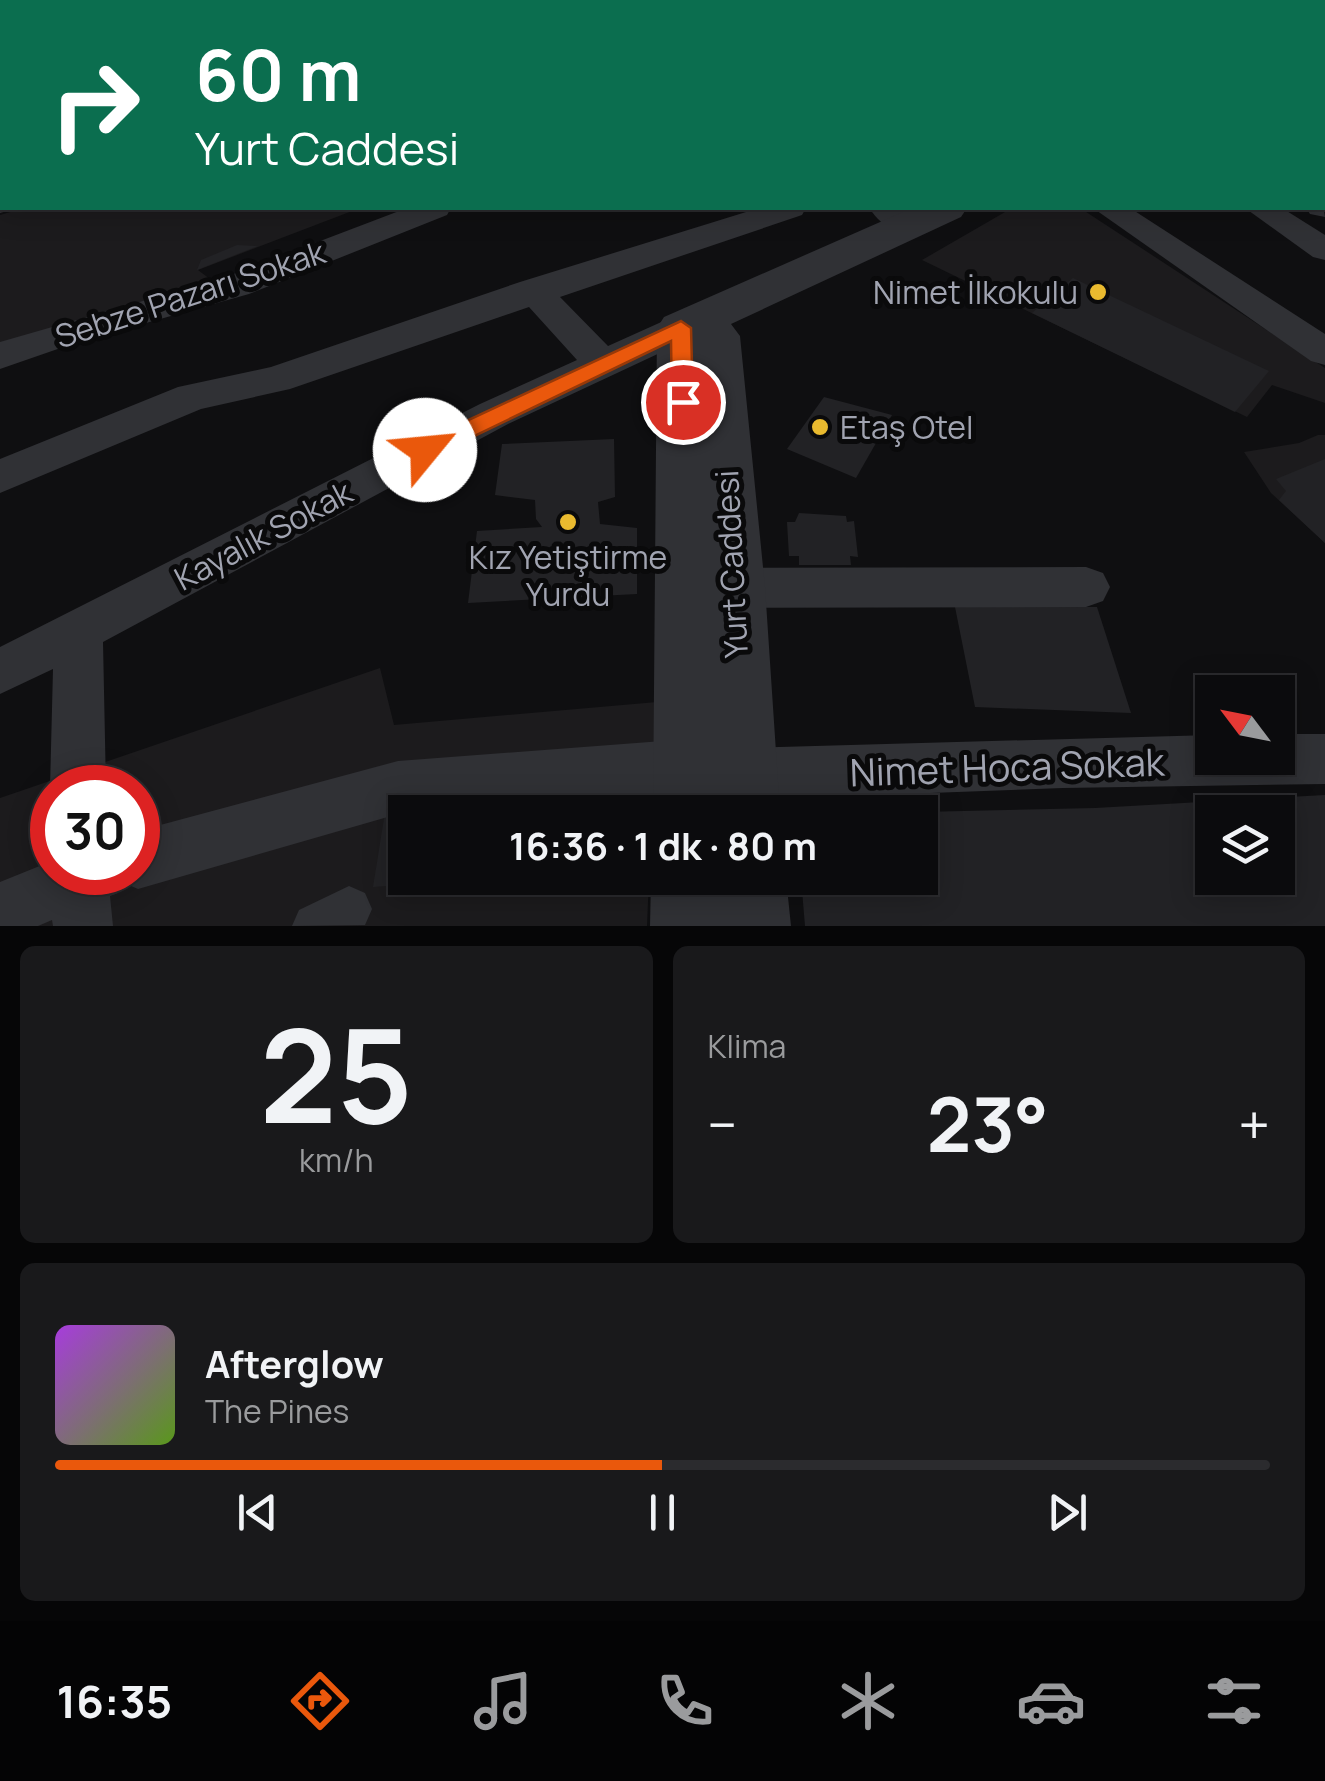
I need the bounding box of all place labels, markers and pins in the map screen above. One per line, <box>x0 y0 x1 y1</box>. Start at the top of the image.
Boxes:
place label: Nimet İlkokulu <box>873 270 1078 314</box>
marker: Nimet İlkokulu <box>1087 281 1109 303</box>
pin <box>641 360 726 445</box>
place label: Etaş Otel <box>840 405 974 449</box>
marker: Etaş Otel <box>809 416 831 438</box>
marker: Kız Yetiştirme Yurdu <box>557 511 579 533</box>
place label: Kız Yetiştirme Yurdu <box>469 535 667 616</box>

